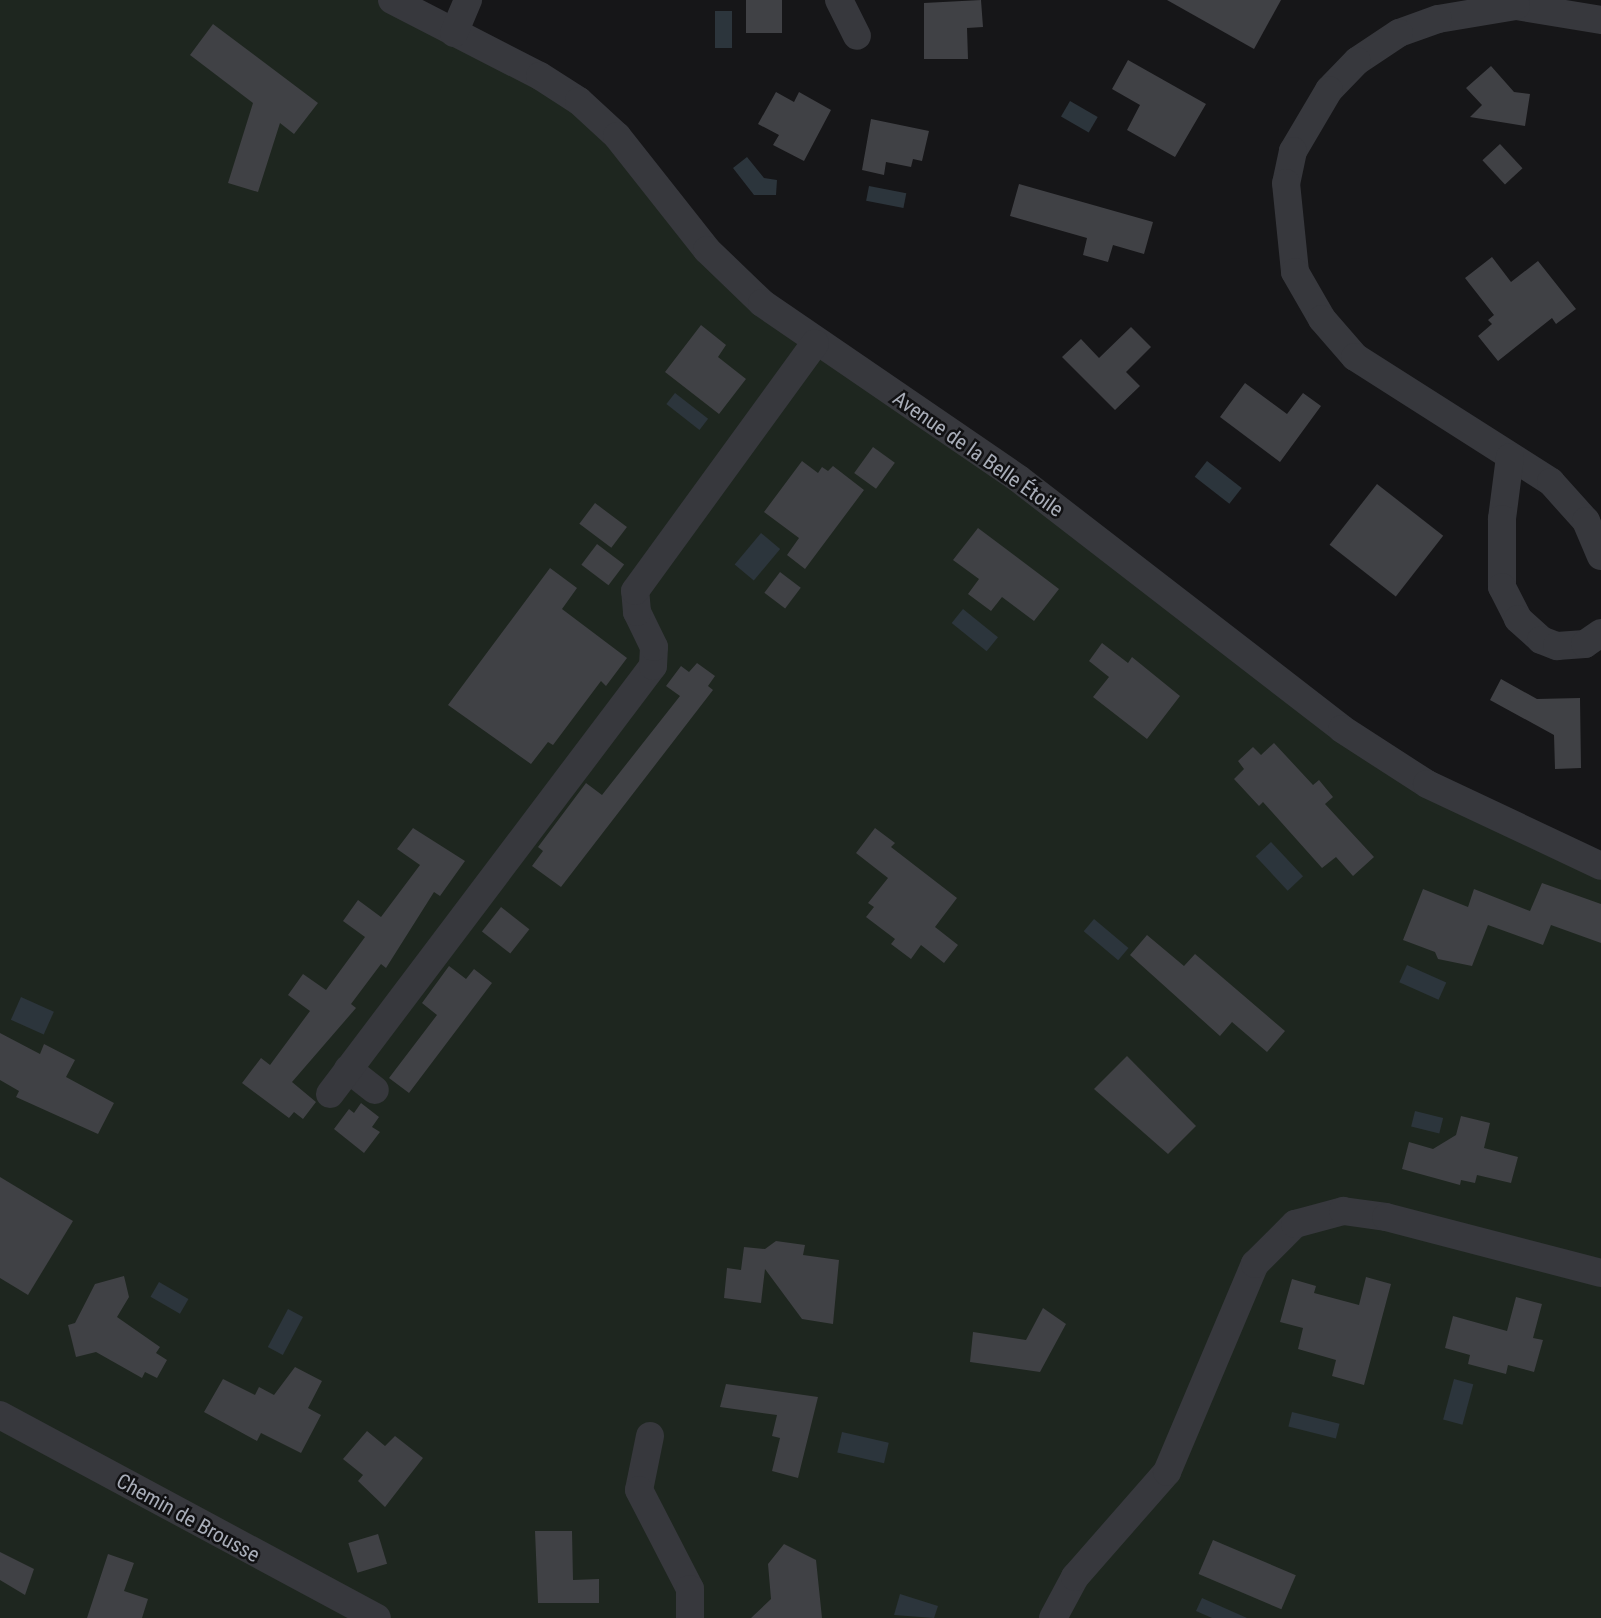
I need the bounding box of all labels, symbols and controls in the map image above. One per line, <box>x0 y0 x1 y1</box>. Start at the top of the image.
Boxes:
street label: Avenue de la Belle Étoile <box>888 386 1068 522</box>
street label: Chemin de Brousse <box>112 1468 264 1568</box>

